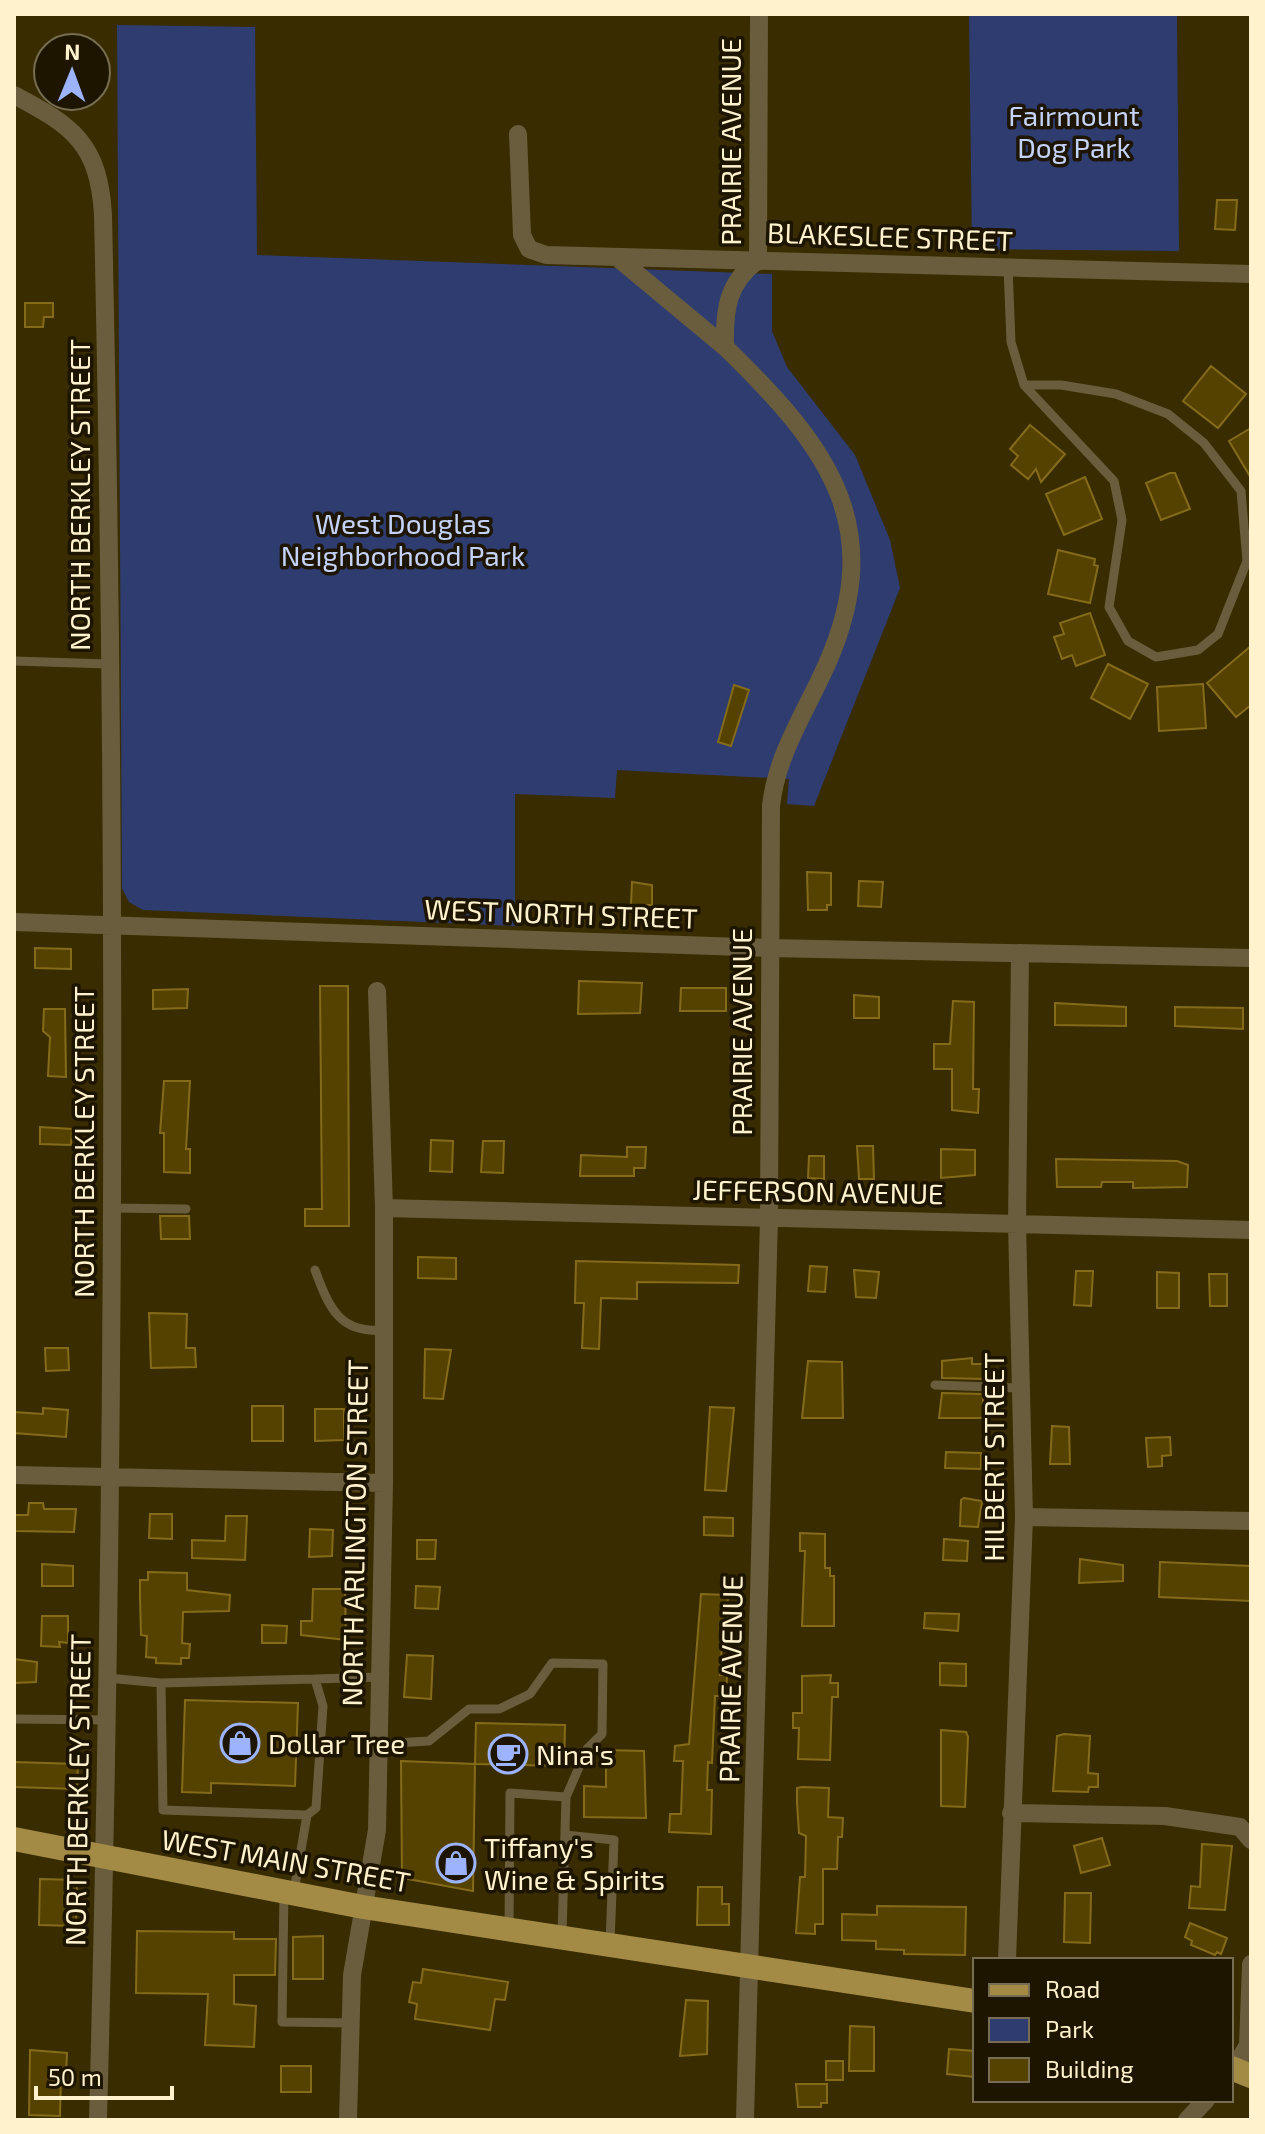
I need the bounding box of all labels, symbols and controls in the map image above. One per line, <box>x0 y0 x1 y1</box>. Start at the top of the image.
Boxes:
north arrow <box>32 32 112 112</box>
text: N <box>64 38 81 64</box>
street label: PRAIRIE AVENUE <box>713 38 747 246</box>
park label: Fairmount Dog Park <box>1008 98 1140 164</box>
street label: BLAKESLEE STREET <box>767 215 1013 257</box>
street label: NORTH BERKLEY STREET <box>62 339 96 651</box>
park label: West Douglas Neighborhood Park <box>281 506 525 572</box>
street label: WEST NORTH STREET <box>424 891 698 935</box>
street label: PRAIRIE AVENUE <box>724 928 758 1136</box>
street label: NORTH BERKLEY STREET <box>66 986 100 1298</box>
street label: JEFFERSON AVENUE <box>692 1172 944 1210</box>
street label: HILBERT STREET <box>976 1352 1010 1562</box>
street label: NORTH ARLINGTON STREET <box>334 1359 374 1707</box>
street label: PRAIRIE AVENUE <box>711 1575 749 1783</box>
street label: NORTH BERKLEY STREET <box>57 1634 97 1946</box>
shop icon: Dollar Tree <box>219 1722 261 1764</box>
place label: Dollar Tree <box>268 1726 405 1760</box>
cafe icon: Nina's <box>487 1733 529 1775</box>
place label: Nina's <box>536 1737 614 1771</box>
street label: WEST MAIN STREET <box>159 1821 413 1899</box>
place label: Tiffany's Wine & Spirits <box>484 1830 665 1896</box>
shop icon: Tiffany's Wine & Spirits <box>435 1842 477 1884</box>
legend <box>973 1958 1233 2102</box>
text: Road <box>1045 1974 1100 2003</box>
text: Park <box>1045 2014 1094 2043</box>
scale bar <box>36 2050 172 2100</box>
text: Building <box>1045 2054 1134 2083</box>
text: 50 m <box>48 2062 102 2091</box>

